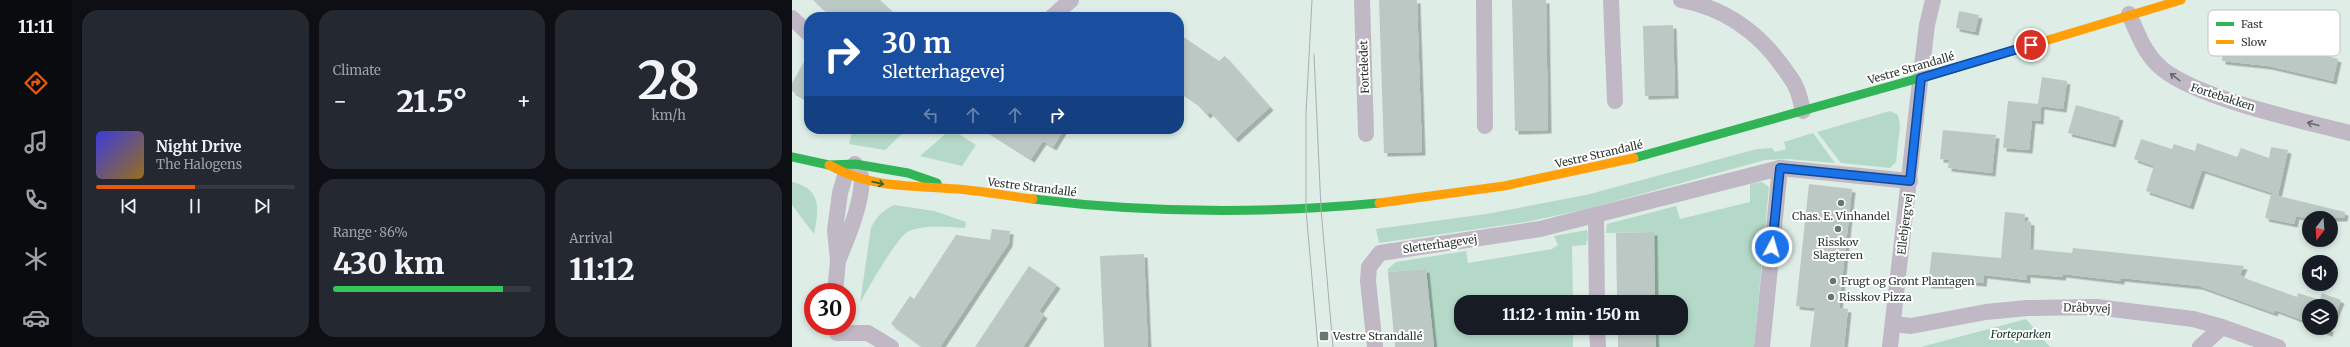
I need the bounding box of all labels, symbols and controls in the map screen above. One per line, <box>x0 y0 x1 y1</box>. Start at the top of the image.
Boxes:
legend <box>2208 10 2340 56</box>
text: 11:11 <box>18 15 54 38</box>
text: Fast <box>2241 17 2264 31</box>
text: 30 m <box>882 25 951 61</box>
icon: right <box>816 28 868 80</box>
pin <box>2014 28 2048 62</box>
icon: arrive <box>2020 34 2042 56</box>
text: Slow <box>2241 35 2267 49</box>
street label: Forteledet <box>1356 39 1372 94</box>
text: 28 <box>637 48 700 113</box>
street label: Vestre Strandallé <box>1865 49 1956 87</box>
text: Sletterhagevej <box>882 60 1005 83</box>
text: Climate <box>333 62 381 79</box>
icon: directions <box>22 69 50 97</box>
one-way arrow <box>2169 73 2180 82</box>
street label: Fortebakken <box>2189 80 2258 114</box>
text: 21.5° <box>397 82 467 120</box>
text: − <box>333 87 347 115</box>
text: + <box>517 87 531 115</box>
icon: left <box>920 104 942 126</box>
icon: ahead <box>962 104 984 126</box>
icon: ahead <box>1004 104 1026 126</box>
icon: right <box>1046 104 1068 126</box>
text: km/h <box>651 107 686 124</box>
one-way arrow <box>2307 119 2320 127</box>
icon: music <box>22 128 50 156</box>
text: Night Drive <box>156 137 241 156</box>
street label: Vestre Strandallé <box>1553 137 1644 171</box>
text: The Halogens <box>156 156 242 173</box>
street label: Vestre Strandallé <box>986 174 1077 199</box>
one-way arrow <box>871 180 884 188</box>
icon: phone <box>22 186 50 214</box>
street label: Ellebjergvej <box>1894 192 1916 256</box>
icon: previous <box>118 195 140 217</box>
icon: pause <box>184 195 206 217</box>
icon: next <box>251 195 273 217</box>
marker: Chas. E. Vinhandel <box>1836 198 1846 208</box>
place label: Chas. E. Vinhandel <box>1792 209 1891 223</box>
north arrow <box>2302 211 2338 247</box>
map controls <box>2302 211 2338 335</box>
text: Range · 86% <box>333 224 408 241</box>
marker: Risskov Slagteren <box>1833 224 1843 234</box>
position arrow <box>1751 226 1793 268</box>
text: Arrival <box>569 230 613 247</box>
street label: Sletterhagevej <box>1402 232 1478 256</box>
place label: Risskov Slagteren <box>1813 235 1864 262</box>
text: 430 km <box>333 244 444 282</box>
icon: climate <box>22 245 50 273</box>
text: 11:12 <box>569 250 635 288</box>
button: sound <box>2302 255 2338 291</box>
place label: Frugt og Grønt Plantagen <box>1841 274 1975 288</box>
marker: Frugt og Grønt Plantagen <box>1828 276 1838 286</box>
speed limit sign: 30 <box>804 283 856 335</box>
place label: Risskov Pizza <box>1839 290 1912 304</box>
marker: Risskov Pizza <box>1826 292 1836 302</box>
button: layers <box>2302 299 2338 335</box>
street label: Dråbyvej <box>2063 300 2111 316</box>
icon: car <box>22 304 50 332</box>
text: 11:12 · 1 min · 150 m <box>1502 305 1640 324</box>
park label: Forteparken <box>1990 327 2051 341</box>
place label: Vestre Strandallé <box>1332 329 1423 343</box>
marker: Vestre Strandallé <box>1318 330 1330 342</box>

